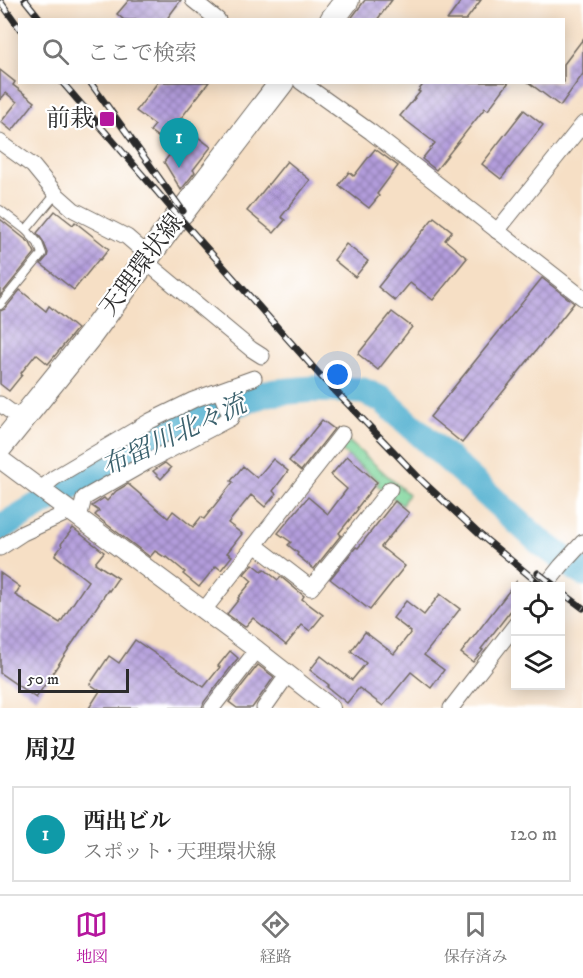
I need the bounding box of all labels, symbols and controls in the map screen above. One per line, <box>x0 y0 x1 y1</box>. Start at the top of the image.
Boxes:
search box <box>18 18 565 84</box>
icon: search <box>39 35 72 68</box>
text: ここで検索 <box>87 40 197 67</box>
place label: 前栽 <box>46 104 94 134</box>
marker: 前栽 <box>98 110 116 128</box>
pin: 1 <box>160 118 198 168</box>
street label: 天理環状線 <box>94 208 190 322</box>
your location <box>323 360 352 389</box>
water label: 布留川北々流 <box>96 386 255 484</box>
map controls <box>511 582 565 690</box>
button: locate <box>511 582 565 636</box>
button: layers <box>511 636 565 690</box>
scale bar <box>18 666 129 694</box>
text: 50 m <box>27 669 59 689</box>
text: 周辺 <box>24 734 76 767</box>
text: 西出ビル <box>83 808 171 835</box>
text: 1 <box>42 822 49 847</box>
text: 120 m <box>510 822 557 847</box>
text: スポット · 天理環状線 <box>83 840 276 865</box>
tab: 地図 <box>75 908 108 967</box>
tab: 経路 <box>259 908 292 967</box>
tab: 保存済み <box>443 908 507 967</box>

